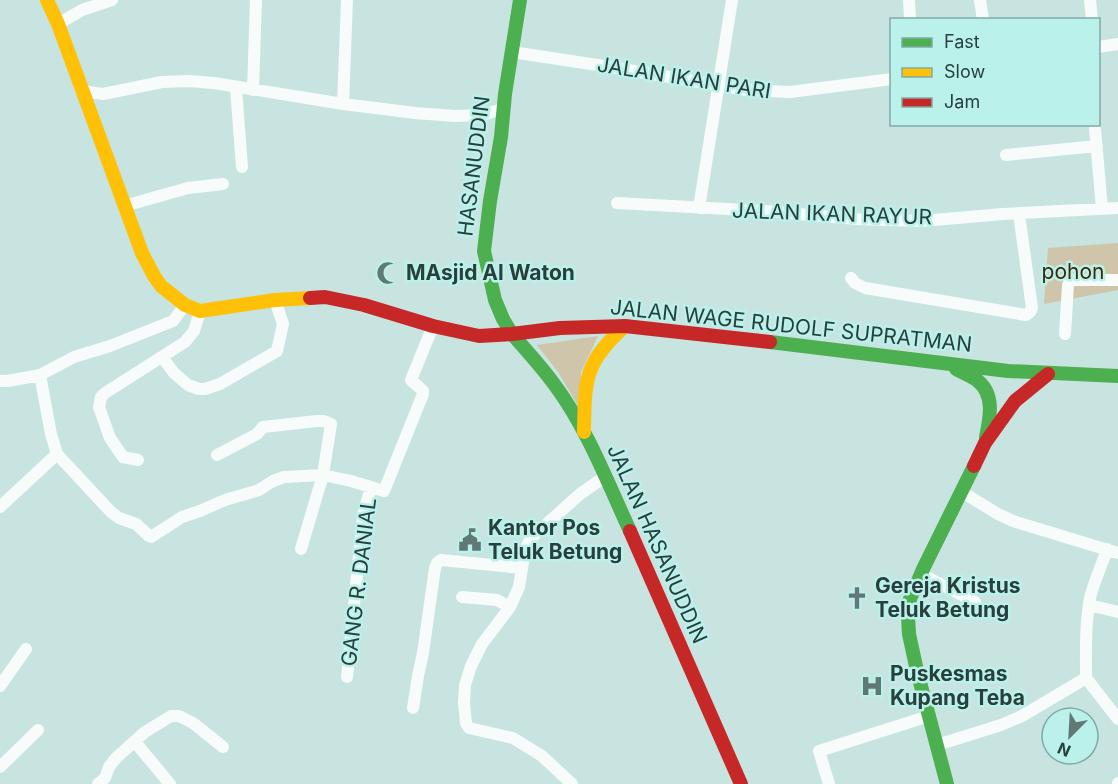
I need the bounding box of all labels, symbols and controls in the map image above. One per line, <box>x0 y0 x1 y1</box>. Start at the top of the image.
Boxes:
legend <box>890 18 1100 126</box>
text: Fast <box>944 31 980 52</box>
street label: JALAN IKAN PARI <box>595 51 773 104</box>
text: Slow <box>944 61 985 82</box>
text: Jam <box>944 91 980 112</box>
street label: HASANUDDIN <box>452 94 495 238</box>
street label: JALAN IKAN RAYUR <box>732 198 932 229</box>
park label: pohon <box>1042 259 1104 284</box>
mosque icon: MAsjid Al Waton <box>375 260 401 286</box>
place label: MAsjid Al Waton <box>406 260 575 285</box>
street label: JALAN WAGE RUDOLF SUPRATMAN <box>609 294 973 357</box>
street label: JALAN HASANUDDIN <box>602 440 713 647</box>
street label: GANG R. DANIAL <box>336 496 381 667</box>
place label: Kantor Pos Teluk Betung <box>488 515 622 564</box>
public building icon: Kantor Pos Teluk Betung <box>457 527 483 553</box>
place label: Gereja Kristus Teluk Betung <box>875 573 1020 622</box>
church icon: Gereja Kristus Teluk Betung <box>844 585 870 611</box>
place label: Puskesmas Kupang Teba <box>890 661 1025 710</box>
hospital icon: Puskesmas Kupang Teba <box>859 673 885 699</box>
north arrow <box>1040 706 1100 766</box>
text: N <box>1054 738 1074 761</box>

